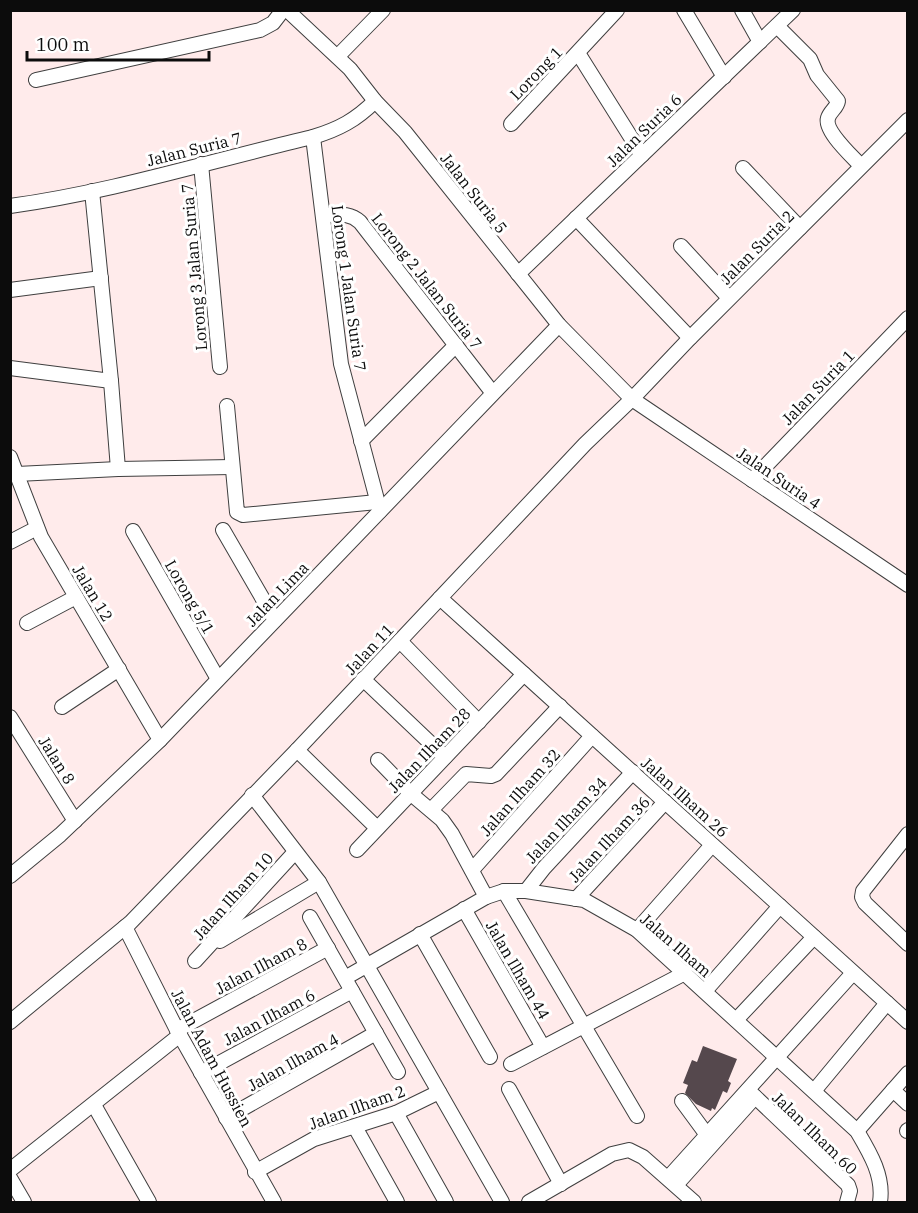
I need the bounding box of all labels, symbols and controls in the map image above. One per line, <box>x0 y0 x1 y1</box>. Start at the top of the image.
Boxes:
scale bar <box>27 24 208 62</box>
text: 100 m <box>36 33 90 56</box>
street label: Lorong 1 <box>506 42 566 104</box>
street label: Jalan Suria 6 <box>602 89 686 171</box>
street label: Jalan Suria 7 <box>145 128 243 170</box>
street label: Jalan Suria 5 <box>436 149 512 237</box>
street label: Lorong 3 Jalan Suria 7 <box>177 183 211 351</box>
street label: Lorong 1 Jalan Suria 7 <box>327 204 371 372</box>
street label: Jalan Suria 2 <box>716 206 798 288</box>
street label: Lorong 2 Jalan Suria 7 <box>368 209 486 353</box>
street label: Jalan Suria 1 <box>777 345 859 429</box>
street label: Jalan Suria 4 <box>733 443 825 513</box>
street label: Lorong 5/1 <box>161 556 219 638</box>
street label: Jalan Lima <box>241 557 313 630</box>
street label: Jalan 12 <box>68 561 118 625</box>
street label: Jalan 11 <box>340 619 398 679</box>
street label: Jalan Ilham 28 <box>383 703 475 797</box>
street label: Jalan 8 <box>34 732 80 788</box>
street label: Jalan Ilham 32 <box>476 744 564 840</box>
street label: Jalan Ilham 26 <box>637 753 733 841</box>
street label: Jalan Ilham 34 <box>521 773 611 867</box>
street label: Jalan Ilham 36 <box>564 792 654 886</box>
street label: Jalan Ilham 10 <box>189 848 277 944</box>
street label: Jalan Ilham <box>636 909 716 981</box>
street label: Jalan Ilham 44 <box>482 917 554 1023</box>
street label: Jalan Ilham 8 <box>212 933 310 999</box>
street label: Jalan Ilham 6 <box>220 984 318 1050</box>
street label: Jalan Adam Hussien <box>167 985 257 1131</box>
street label: Jalan Ilham 4 <box>244 1029 342 1095</box>
street label: Jalan Ilham 2 <box>306 1080 408 1134</box>
street label: Jalan Ilham 60 <box>768 1087 862 1179</box>

